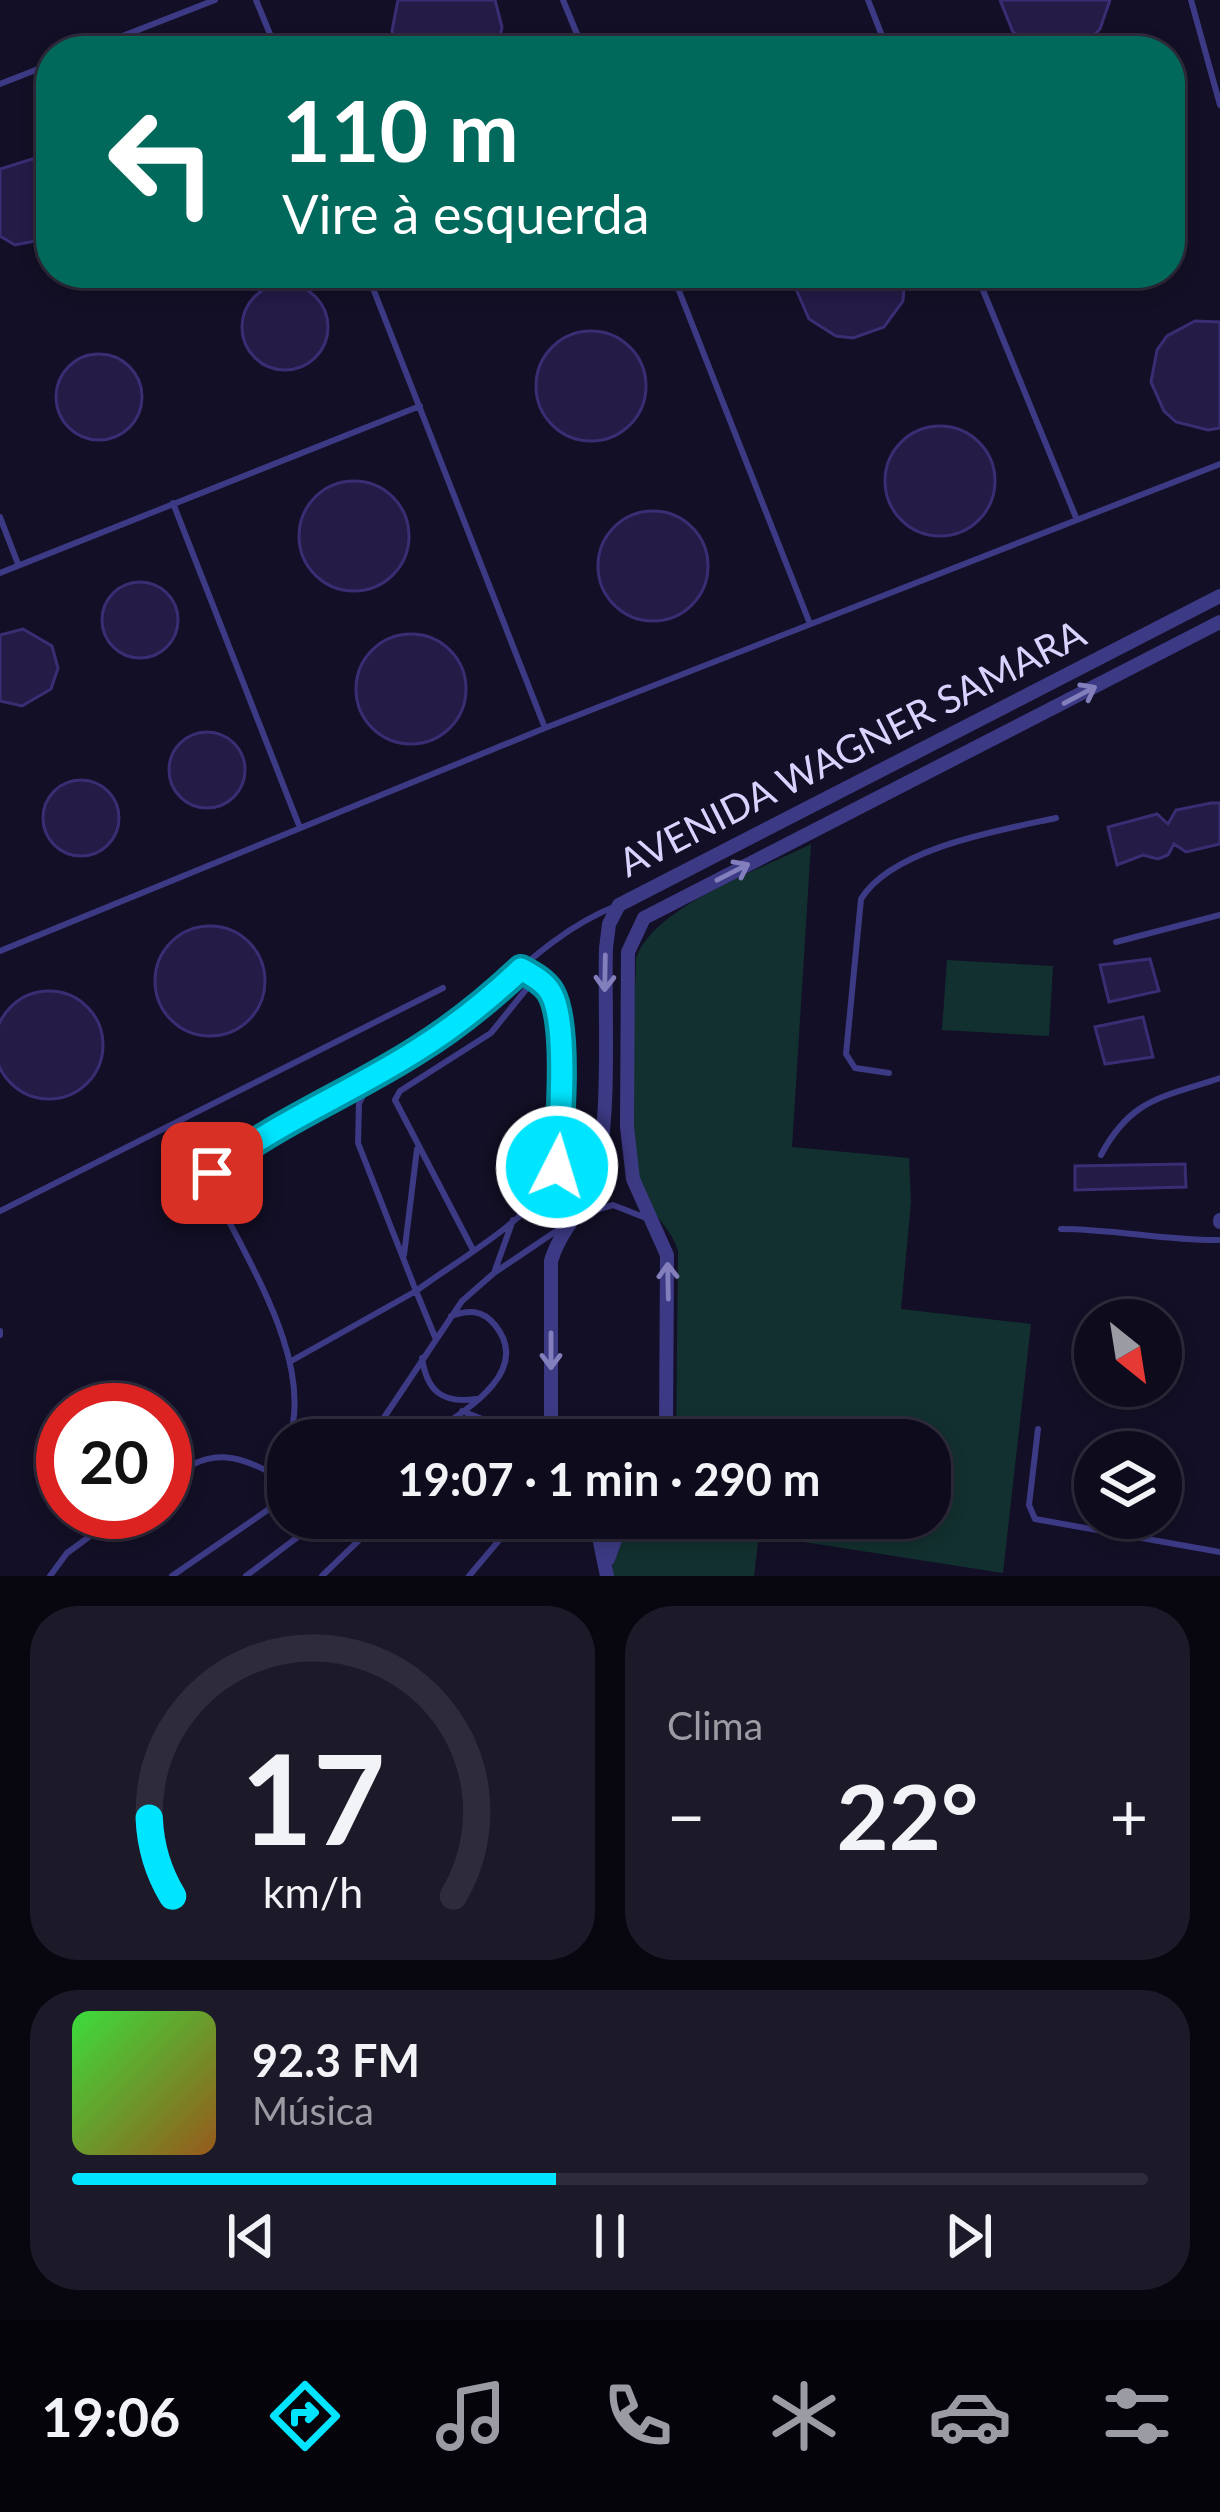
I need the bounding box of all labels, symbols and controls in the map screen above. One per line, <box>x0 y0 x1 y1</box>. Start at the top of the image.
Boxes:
text: 110 m <box>282 79 519 180</box>
icon: left <box>84 84 240 240</box>
text: Vire à esquerda <box>282 181 650 246</box>
street label: AVENIDA WAGNER SAMARA <box>611 609 1093 885</box>
one-way arrow <box>1062 683 1098 706</box>
one-way arrow <box>714 859 750 882</box>
one-way arrow <box>594 953 617 992</box>
position arrow <box>494 1104 620 1230</box>
pin <box>161 1122 263 1224</box>
icon: arrive <box>179 1140 245 1206</box>
one-way arrow <box>657 1262 679 1301</box>
north arrow <box>1074 1299 1182 1407</box>
map controls <box>1074 1299 1182 1539</box>
one-way arrow <box>540 1331 562 1370</box>
speed limit sign: 20 <box>36 1383 192 1539</box>
button: layers <box>1074 1431 1182 1539</box>
text: 19:07 · 1 min · 290 m <box>398 1452 820 1506</box>
text: Clima <box>667 1702 763 1748</box>
text: 17 <box>240 1722 385 1872</box>
text: 22° <box>837 1761 978 1869</box>
text: − <box>667 1776 705 1855</box>
text: + <box>1110 1776 1148 1855</box>
text: km/h <box>262 1866 363 1917</box>
text: 92.3 FM <box>252 2033 420 2087</box>
text: Música <box>252 2087 374 2133</box>
icon: previous <box>218 2203 284 2269</box>
icon: pause <box>577 2203 643 2269</box>
icon: next <box>936 2203 1002 2269</box>
icon: directions <box>263 2374 347 2458</box>
icon: music <box>429 2374 513 2458</box>
icon: phone <box>596 2374 680 2458</box>
icon: climate <box>762 2374 846 2458</box>
icon: car <box>928 2374 1012 2458</box>
icon: filters <box>1095 2374 1179 2458</box>
text: 19:06 <box>41 2384 180 2449</box>

